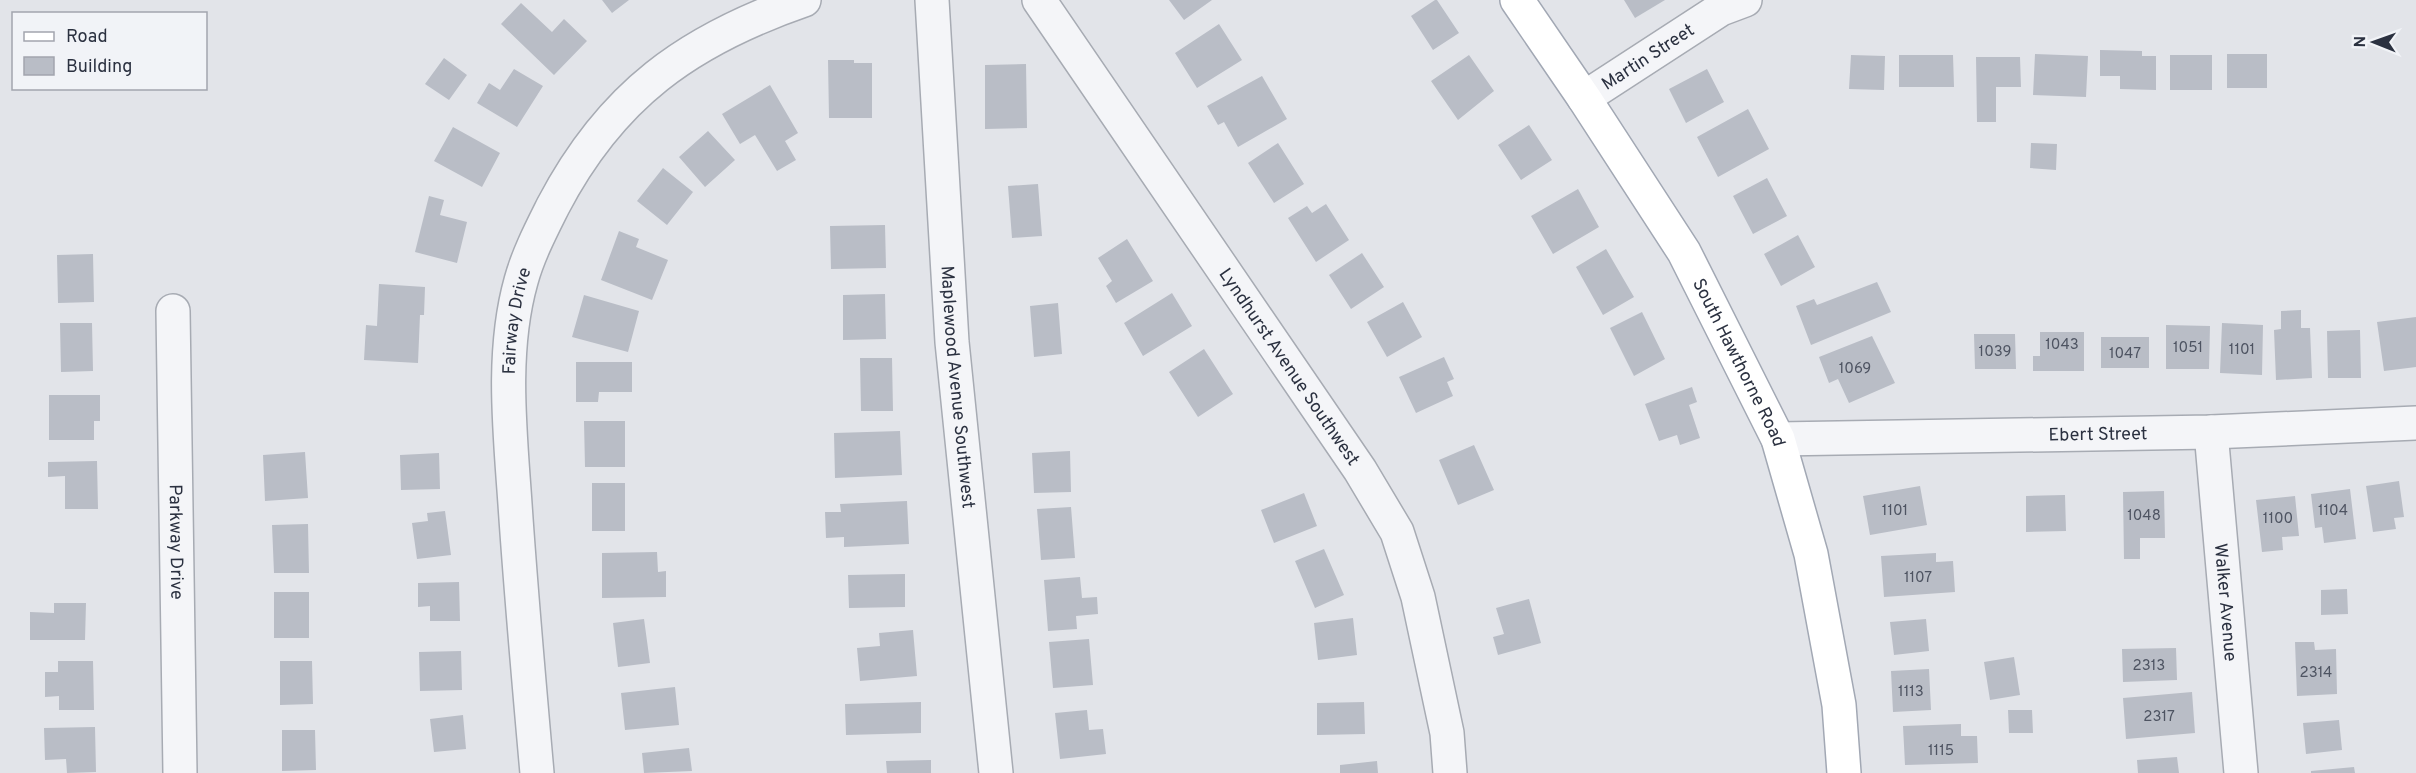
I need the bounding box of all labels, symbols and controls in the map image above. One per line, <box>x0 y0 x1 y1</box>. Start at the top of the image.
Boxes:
legend <box>12 12 207 90</box>
north arrow <box>2344 12 2404 72</box>
street label: Martin Street <box>1598 19 1699 96</box>
text: Road <box>66 26 108 49</box>
text: N <box>2351 36 2371 48</box>
text: Building <box>66 56 132 79</box>
street label: Lyndhurst Avenue Southwest <box>1213 264 1364 471</box>
street label: Fairway Drive <box>499 265 537 375</box>
street label: Maplewood Avenue Southwest <box>935 265 979 510</box>
street label: South Hawthorne Road <box>1686 275 1790 450</box>
house number: 1043 <box>2045 336 2079 355</box>
house number: 1051 <box>2173 339 2203 358</box>
house number: 1101 <box>2229 341 2255 360</box>
house number: 1039 <box>1979 343 2011 362</box>
house number: 1047 <box>2109 345 2141 364</box>
house number: 1069 <box>1839 360 1871 379</box>
street label: Ebert Street <box>2048 423 2148 448</box>
street label: Parkway Drive <box>163 484 187 600</box>
house number: 1101 <box>1882 502 1908 521</box>
house number: 1104 <box>2318 502 2348 521</box>
house number: 1048 <box>2127 507 2161 526</box>
house number: 1100 <box>2263 510 2293 529</box>
street label: Walker Avenue <box>2208 542 2241 663</box>
house number: 1107 <box>1904 569 1932 588</box>
house number: 2313 <box>2133 657 2165 676</box>
house number: 2314 <box>2300 664 2332 683</box>
house number: 1113 <box>1898 683 1924 702</box>
house number: 2317 <box>2143 708 2175 727</box>
house number: 1115 <box>1928 742 1954 761</box>

